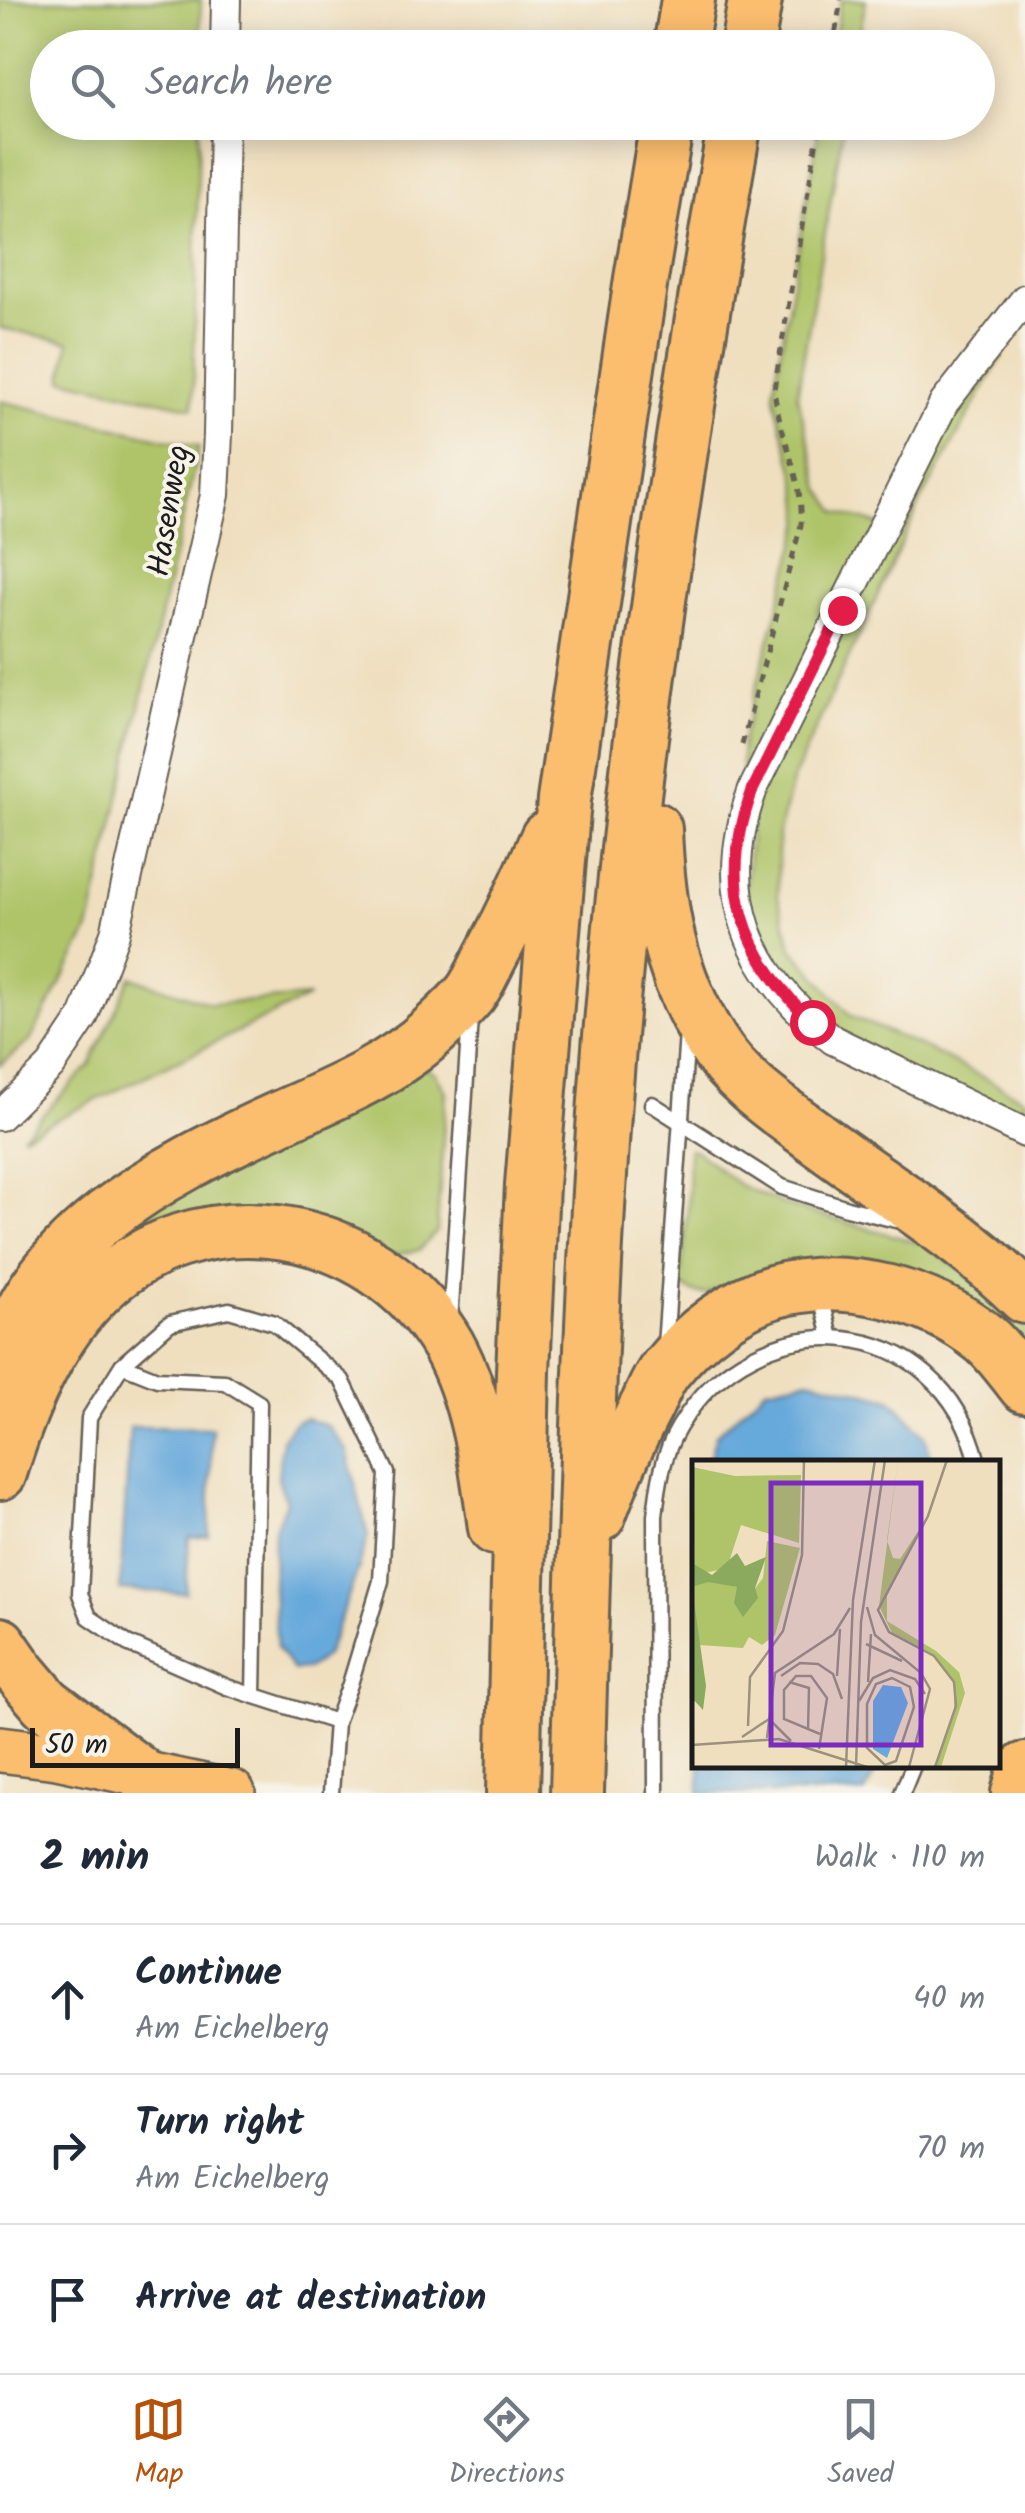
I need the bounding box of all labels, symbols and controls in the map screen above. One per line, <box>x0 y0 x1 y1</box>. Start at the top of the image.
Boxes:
search box <box>30 30 995 140</box>
text: Search here <box>145 55 332 115</box>
icon: search <box>65 58 120 113</box>
street label: Hasenweg <box>134 441 206 581</box>
route end <box>820 588 866 634</box>
route start <box>790 1000 836 1046</box>
inset map <box>692 1460 1000 1768</box>
scale bar <box>30 1723 240 1768</box>
text: 50 m <box>45 1723 108 1768</box>
text: 2 min <box>40 1825 149 1892</box>
text: Walk · 110 m <box>814 1833 985 1884</box>
text: Continue <box>135 1944 282 2004</box>
icon: ahead <box>40 1972 95 2027</box>
text: 40 m <box>913 1974 985 2025</box>
text: Am Eichelberg <box>135 2004 330 2055</box>
text: Turn right <box>135 2094 304 2154</box>
icon: right <box>40 2122 95 2177</box>
text: 70 m <box>916 2124 985 2175</box>
text: Am Eichelberg <box>135 2154 330 2205</box>
text: Arrive at destination <box>135 2269 486 2329</box>
icon: arrive <box>40 2272 95 2327</box>
tab: Map <box>131 2392 186 2497</box>
tab: Directions <box>449 2392 565 2497</box>
tab: Saved <box>827 2392 894 2497</box>

